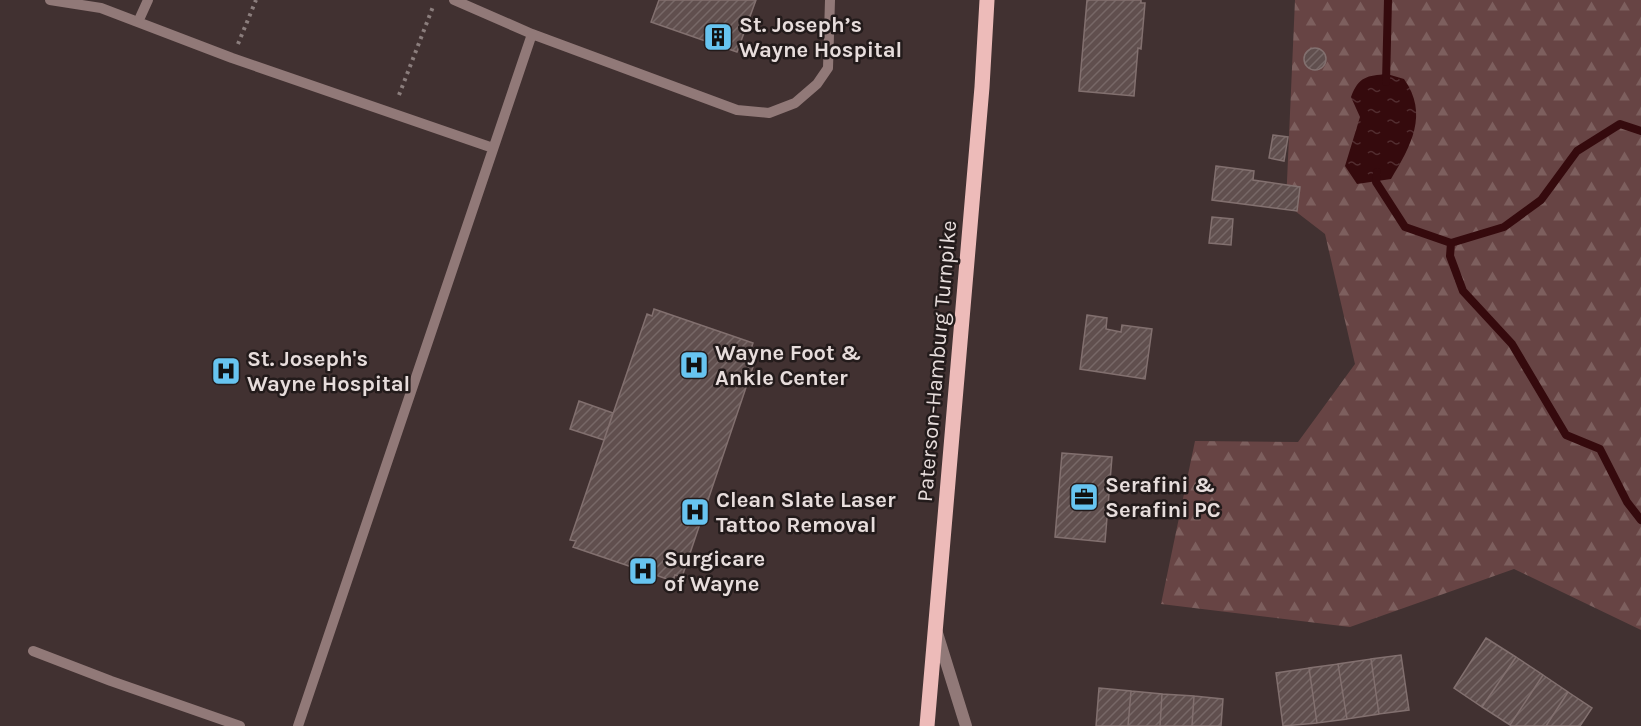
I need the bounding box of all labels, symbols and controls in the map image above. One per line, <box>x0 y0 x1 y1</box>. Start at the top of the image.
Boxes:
place label: St. Joseph’s Wayne Hospital <box>739 12 902 63</box>
building icon: St. Joseph’s Wayne Hospital <box>702 21 734 53</box>
street label: Paterson-Hamburg Turnpike <box>912 219 962 503</box>
place label: Wayne Foot & Ankle Center <box>715 340 862 391</box>
place label: St. Joseph's Wayne Hospital <box>247 346 410 397</box>
hospital icon: Wayne Foot & Ankle Center <box>678 349 710 381</box>
hospital icon: St. Joseph's Wayne Hospital <box>210 355 242 387</box>
place label: Serafini & Serafini PC <box>1105 472 1221 523</box>
office icon: Serafini & Serafini PC <box>1068 481 1100 513</box>
place label: Clean Slate Laser Tattoo Removal <box>716 487 896 538</box>
hospital icon: Clean Slate Laser Tattoo Removal <box>679 496 711 528</box>
place label: Surgicare of Wayne <box>664 546 765 597</box>
hospital icon: Surgicare of Wayne <box>627 555 659 587</box>

